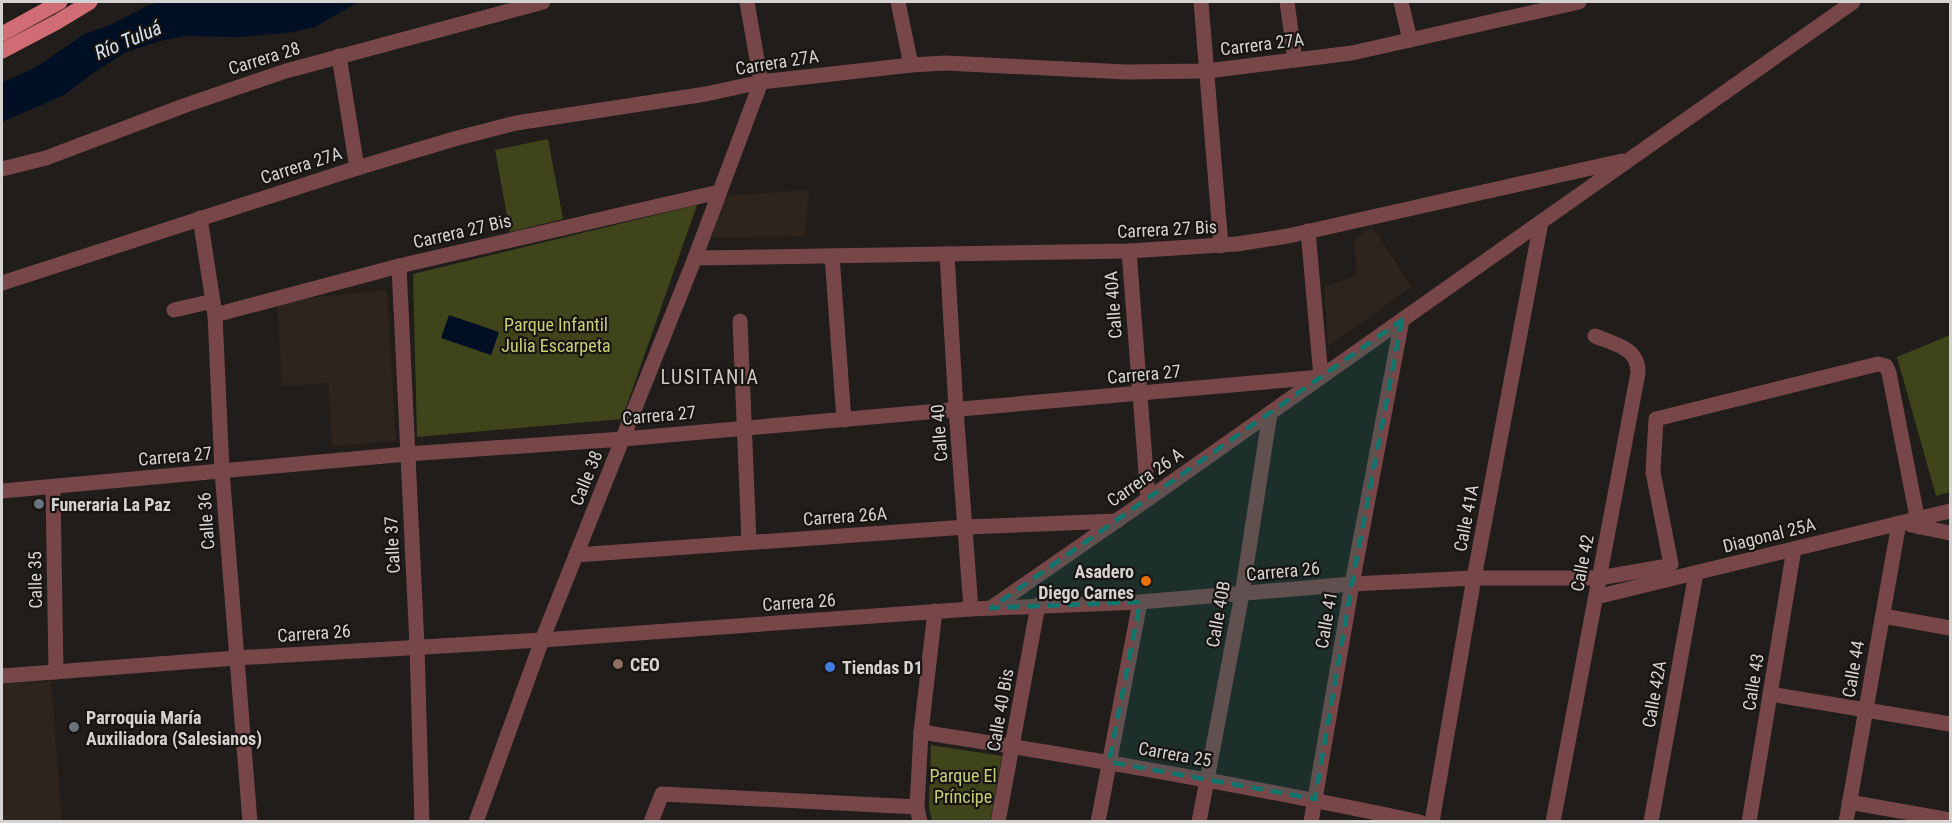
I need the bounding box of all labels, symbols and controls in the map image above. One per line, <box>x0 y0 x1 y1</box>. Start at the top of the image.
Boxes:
water label: Río Tuluá <box>91 15 166 65</box>
street label: Carrera 27A <box>1219 28 1306 60</box>
street label: Carrera 28 <box>226 37 302 79</box>
street label: Carrera 27A <box>734 45 821 79</box>
street label: Carrera 27A <box>258 142 345 188</box>
street label: Carrera 27 Bis <box>411 210 513 252</box>
street label: Carrera 27 Bis <box>1117 216 1217 242</box>
street label: Calle 40A <box>1100 270 1126 340</box>
park label: Parque Infantil Julia Escarpeta <box>501 314 611 356</box>
street label: Carrera 27 <box>1106 360 1182 388</box>
district label: LUSITANIA <box>660 365 760 389</box>
street label: Carrera 27 <box>621 401 697 429</box>
street label: Calle 40 <box>927 404 951 462</box>
street label: Carrera 27 <box>137 442 213 470</box>
street label: Carrera 26 A <box>1103 443 1188 511</box>
street label: Calle 38 <box>566 447 606 509</box>
street label: Calle 41A <box>1449 482 1483 553</box>
street label: Calle 36 <box>194 492 218 550</box>
place label: Funeraria La Paz <box>51 494 171 515</box>
marker: Funeraria La Paz <box>32 497 46 511</box>
street label: Carrera 26A <box>802 503 888 529</box>
street label: Diagonal 25A <box>1721 513 1818 557</box>
street label: Calle 37 <box>380 516 404 574</box>
street label: Calle 42 <box>1566 533 1598 593</box>
street label: Calle 35 <box>24 551 46 609</box>
street label: Carrera 26 <box>1245 557 1321 585</box>
place label: Asadero Diego Carnes <box>1038 561 1134 603</box>
marker: Asadero Diego Carnes <box>1139 574 1153 588</box>
street label: Calle 40B <box>1202 579 1234 649</box>
street label: Carrera 26 <box>761 589 837 615</box>
street label: Calle 41 <box>1311 590 1341 650</box>
street label: Carrera 26 <box>276 620 352 646</box>
street label: Calle 44 <box>1838 639 1868 699</box>
street label: Calle 43 <box>1738 652 1768 712</box>
place label: CEO <box>630 654 660 675</box>
marker: CEO <box>611 657 625 671</box>
place label: Tiendas D1 <box>842 657 923 678</box>
street label: Calle 42A <box>1638 658 1670 729</box>
marker: Tiendas D1 <box>823 660 837 674</box>
street label: Calle 40 Bis <box>982 667 1018 753</box>
place label: Parroquia María Auxiliadora (Salesianos) <box>86 707 262 750</box>
marker: Parroquia María Auxiliadora (Salesianos) <box>67 720 81 734</box>
street label: Carrera 25 <box>1137 737 1213 771</box>
park label: Parque El Príncipe <box>929 765 997 807</box>

